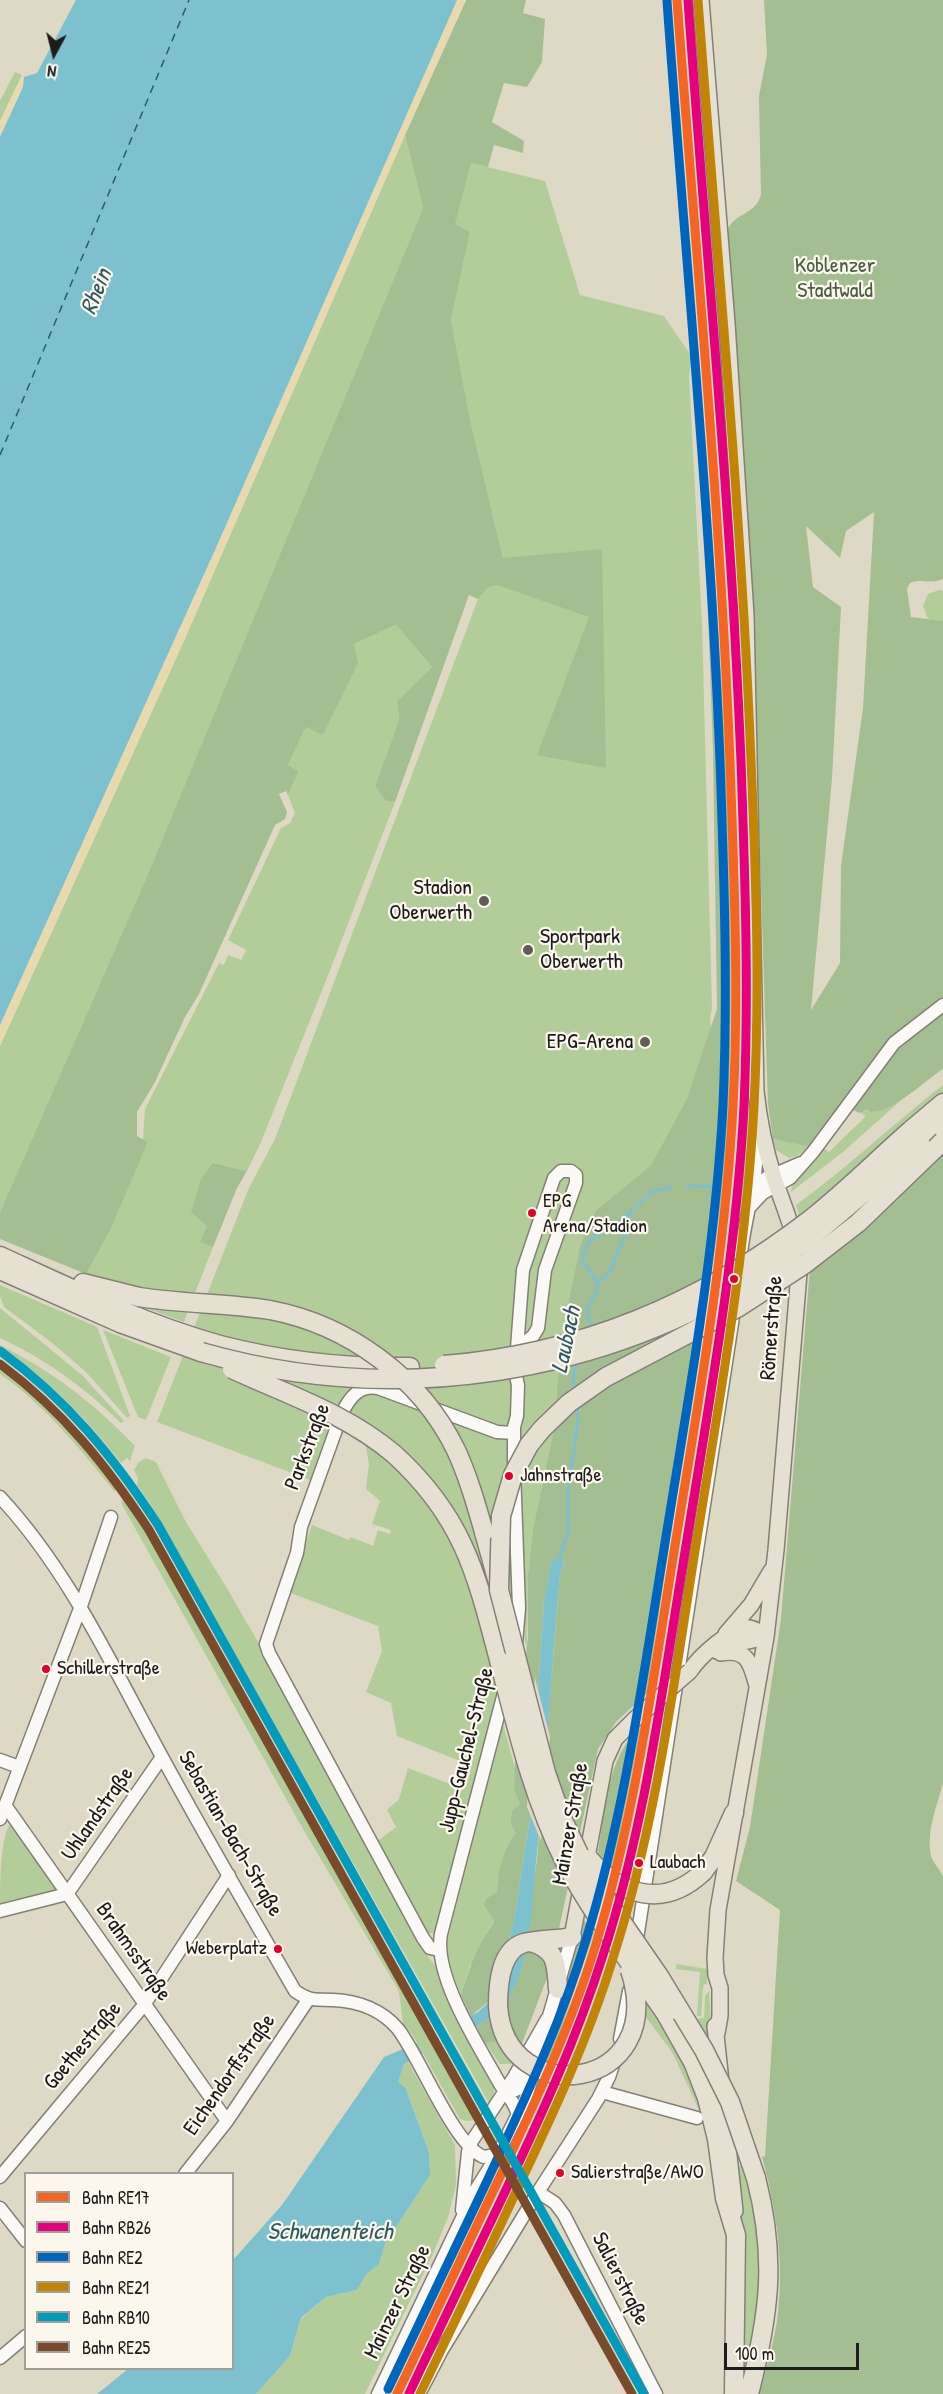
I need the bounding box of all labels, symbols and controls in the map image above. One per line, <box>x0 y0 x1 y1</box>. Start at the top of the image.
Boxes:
north arrow <box>24 24 84 84</box>
text: N <box>46 60 57 83</box>
park label: Koblenzer Stadtwald <box>795 253 875 304</box>
water label: Rhein <box>75 265 119 319</box>
place label: Stadion Oberwerth <box>389 875 472 926</box>
marker: Stadion Oberwerth <box>477 894 491 908</box>
place label: Sportpark Oberwerth <box>540 924 623 975</box>
marker: Sportpark Oberwerth <box>521 943 535 957</box>
place label: EPG-Arena <box>547 1029 633 1055</box>
marker: EPG-Arena <box>638 1035 652 1049</box>
place label: EPG Arena/Stadion <box>543 1190 647 1237</box>
marker: EPG Arena/Stadion <box>526 1207 538 1219</box>
unlabelled marker <box>728 1273 740 1285</box>
street label: Römerstraße <box>755 1275 789 1381</box>
water label: Laubach <box>546 1304 588 1376</box>
street label: Parkstraße <box>279 1400 337 1494</box>
place label: Jahnstraße <box>520 1464 601 1488</box>
marker: Jahnstraße <box>503 1470 515 1482</box>
place label: Schillerstraße <box>57 1657 160 1681</box>
marker: Schillerstraße <box>40 1663 52 1675</box>
street label: Jupp-Gauchel-Straße <box>434 1665 500 1835</box>
street label: Sebastian-Bach-Straße <box>172 1747 288 1921</box>
street label: Mainzer Straße <box>547 1761 595 1887</box>
street label: Uhlandstraße <box>56 1762 140 1866</box>
place label: Laubach <box>650 1851 706 1875</box>
marker: Laubach <box>633 1857 645 1869</box>
street label: Brahmsstraße <box>89 1898 177 2006</box>
place label: Weberplatz <box>186 1937 267 1961</box>
marker: Weberplatz <box>272 1943 284 1955</box>
street label: Goethestraße <box>38 1996 128 2096</box>
street label: Eichendorffstraße <box>178 2009 282 2141</box>
place label: Salierstraße/AWO <box>571 2161 704 2185</box>
marker: Salierstraße/AWO <box>554 2167 566 2179</box>
legend <box>24 2172 234 2370</box>
text: Bahn RE17 <box>82 2185 150 2210</box>
text: Bahn RB26 <box>82 2215 151 2240</box>
water label: Schwanenteich <box>268 2219 392 2247</box>
street label: Salierstraße <box>585 2228 655 2330</box>
street label: Mainzer Straße <box>359 2241 437 2363</box>
text: Bahn RE2 <box>82 2245 143 2270</box>
text: Bahn RE21 <box>82 2275 149 2300</box>
text: Bahn RB10 <box>82 2305 150 2330</box>
scale bar <box>727 2331 862 2369</box>
text: Bahn RE25 <box>82 2335 150 2360</box>
text: 100 m <box>735 2341 774 2366</box>

